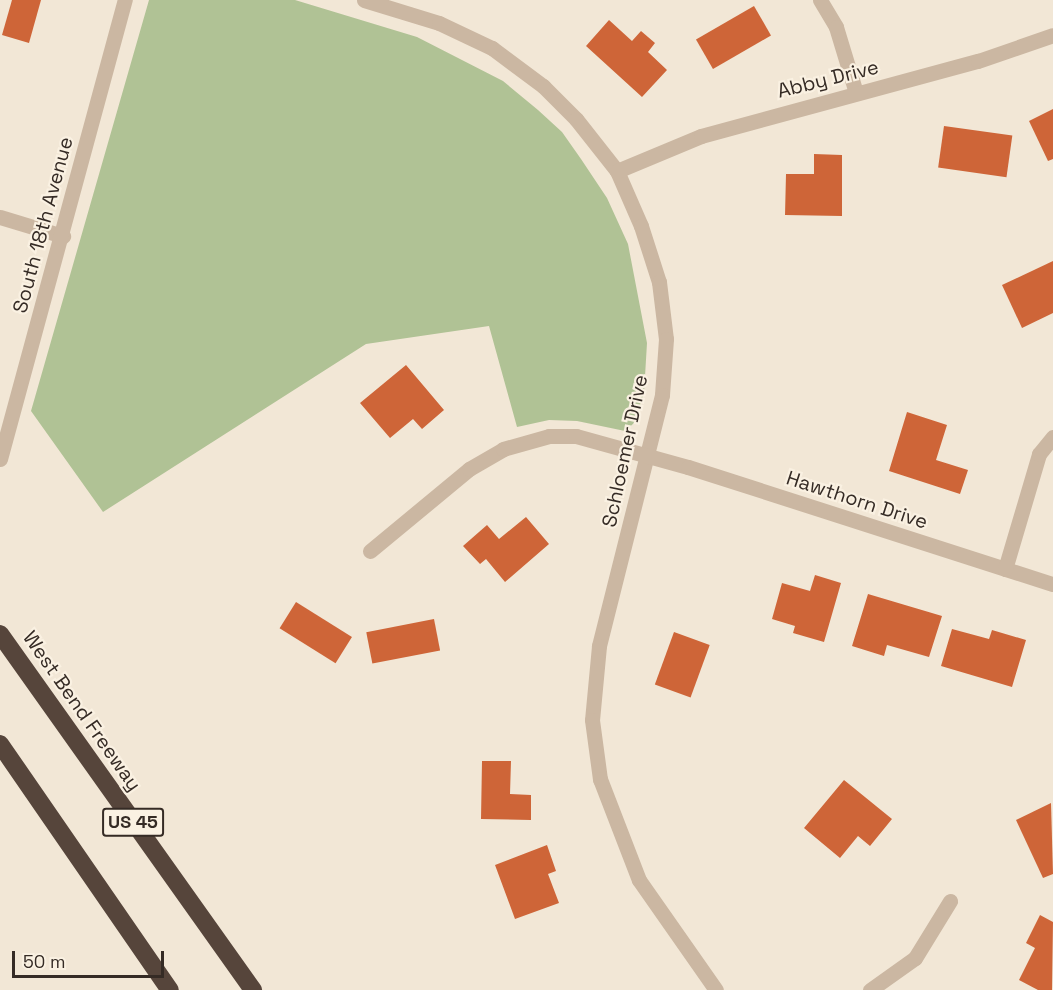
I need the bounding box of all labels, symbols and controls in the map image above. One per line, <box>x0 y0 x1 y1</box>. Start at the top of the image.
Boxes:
street label: Abby Drive <box>775 55 881 103</box>
street label: South 18th Avenue <box>8 134 78 316</box>
street label: Schloemer Drive <box>597 373 653 529</box>
street label: Hawthorn Drive <box>783 466 931 534</box>
street label: West Bend Freeway <box>18 626 146 796</box>
road number: US 45 <box>102 807 164 837</box>
scale bar <box>15 939 166 977</box>
text: 50 m <box>23 950 65 973</box>

